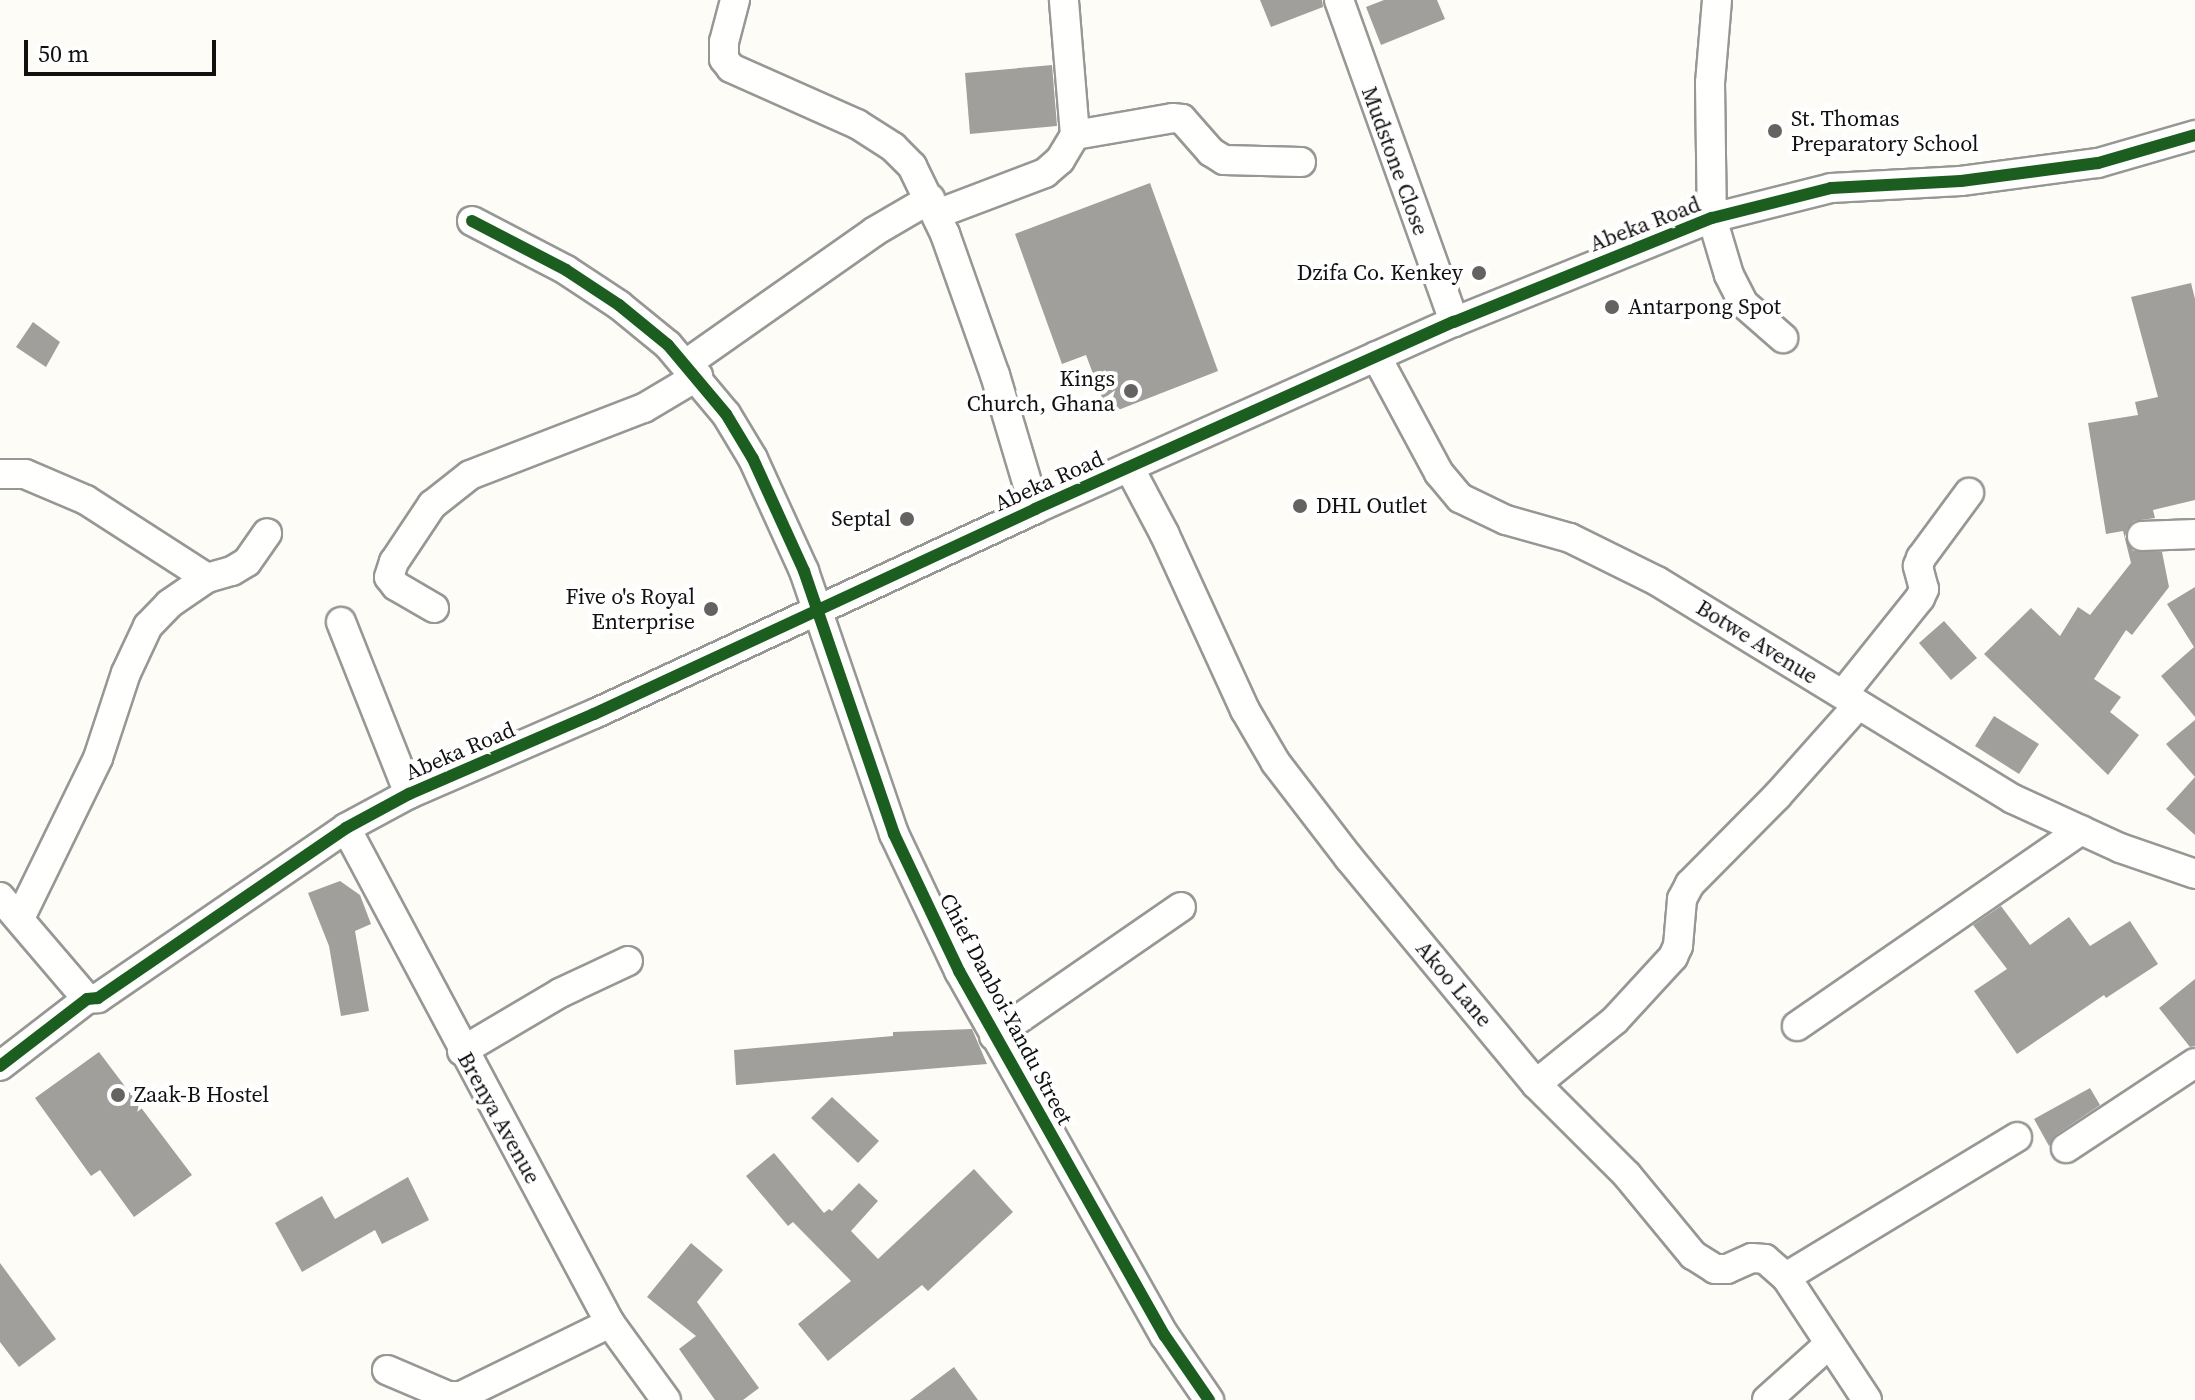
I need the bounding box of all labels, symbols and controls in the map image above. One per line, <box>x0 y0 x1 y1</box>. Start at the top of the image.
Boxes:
scale bar <box>28 24 220 74</box>
text: 50 m <box>38 37 89 70</box>
street label: Mudstone Close <box>1356 83 1434 239</box>
place label: St. Thomas Preparatory School <box>1791 105 1979 156</box>
marker: St. Thomas Preparatory School <box>1766 122 1784 140</box>
street label: Abeka Road <box>1586 191 1704 257</box>
place label: Dzifa Co. Kenkey <box>1297 260 1463 286</box>
marker: Dzifa Co. Kenkey <box>1470 264 1488 282</box>
place label: Antarpong Spot <box>1628 294 1781 320</box>
marker: Antarpong Spot <box>1603 298 1621 316</box>
place label: Kings Church, Ghana <box>967 365 1115 416</box>
marker: Kings Church, Ghana <box>1122 382 1140 400</box>
street label: Abeka Road <box>990 445 1108 517</box>
place label: DHL Outlet <box>1316 493 1427 519</box>
marker: DHL Outlet <box>1291 497 1309 515</box>
place label: Septal <box>831 506 891 532</box>
marker: Septal <box>898 510 916 528</box>
place label: Five o's Royal Enterprise <box>565 583 695 634</box>
street label: Botwe Avenue <box>1691 594 1823 690</box>
marker: Five o's Royal Enterprise <box>702 600 720 618</box>
street label: Abeka Road <box>401 716 519 786</box>
street label: Chief Danboi-Yandu Street <box>934 889 1078 1129</box>
street label: Akoo Lane <box>1410 936 1498 1032</box>
street label: Brenya Avenue <box>452 1048 546 1188</box>
place label: Zaak-B Hostel <box>134 1082 269 1108</box>
marker: Zaak-B Hostel <box>109 1086 127 1104</box>

